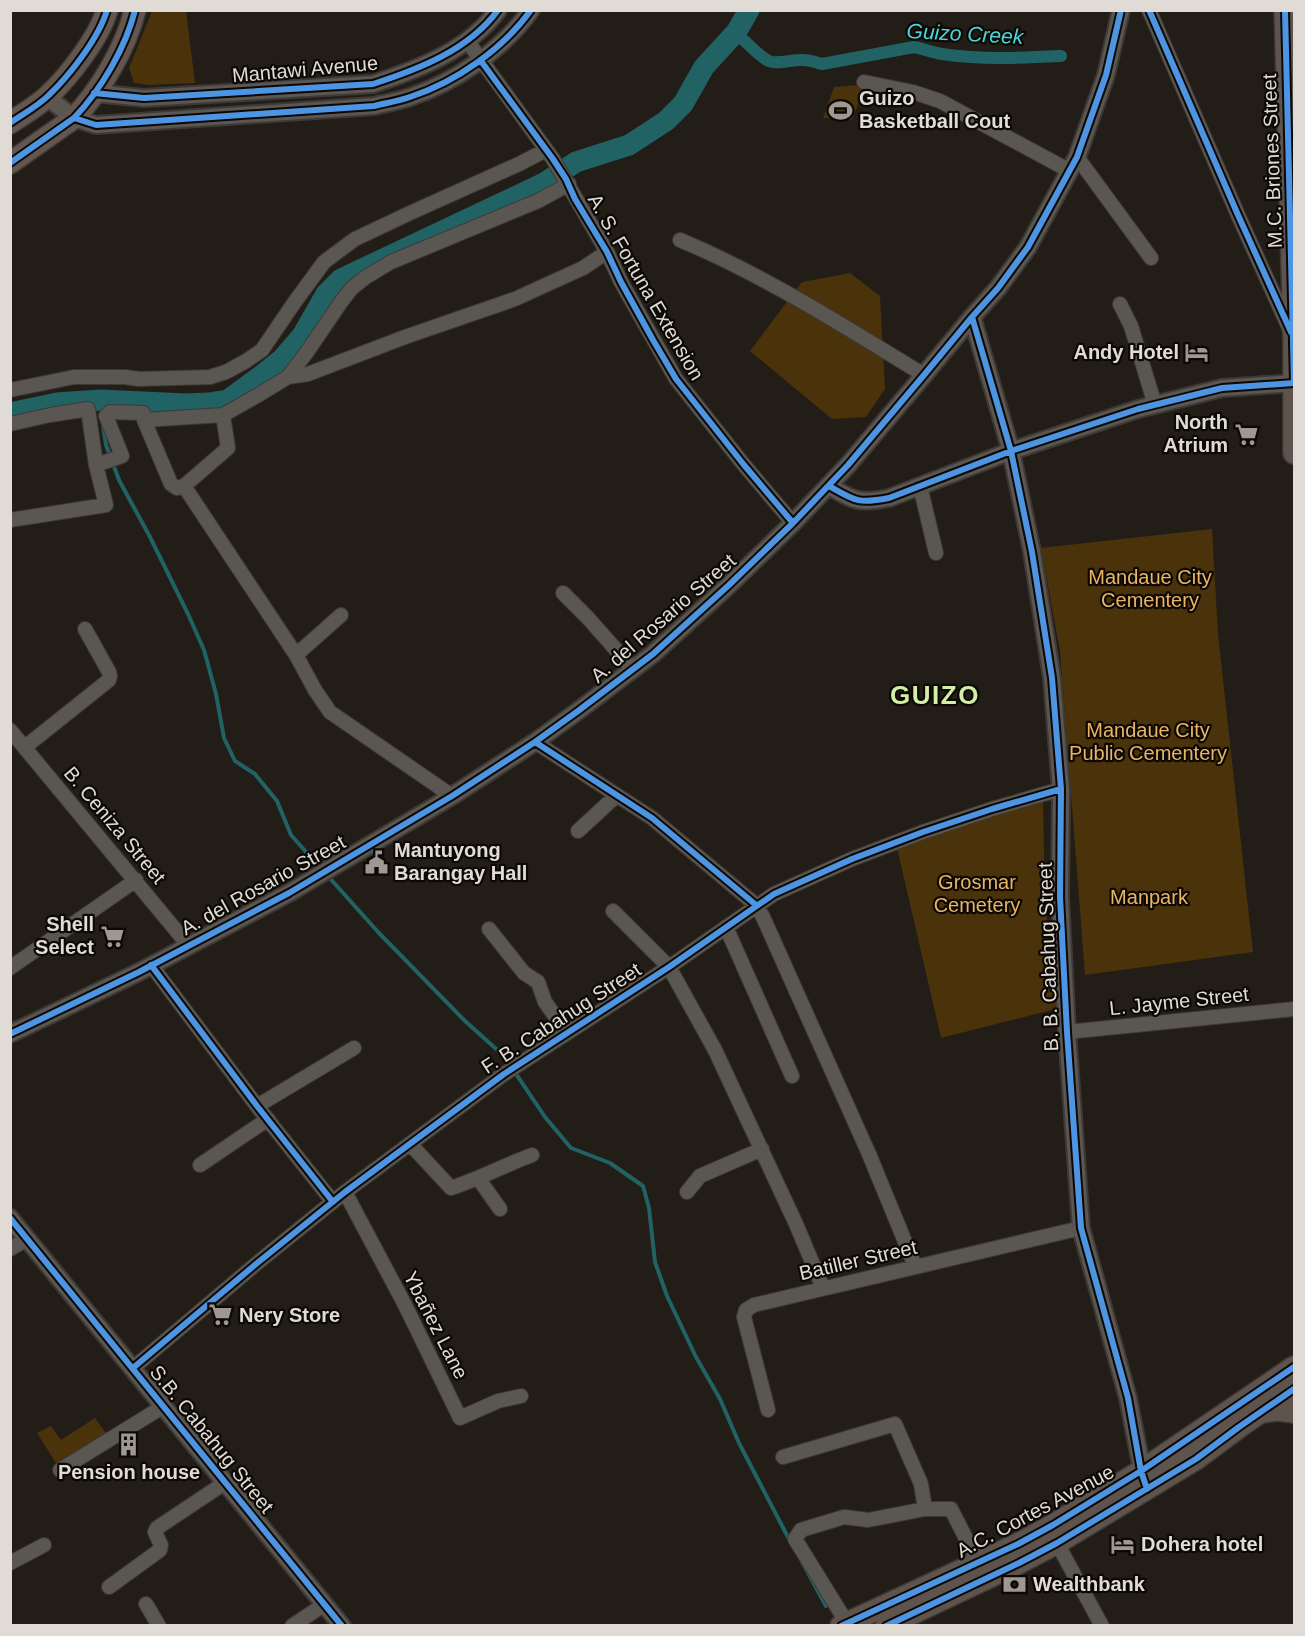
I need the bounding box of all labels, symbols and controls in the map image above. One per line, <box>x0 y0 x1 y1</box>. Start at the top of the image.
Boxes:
water label: Guizo Creek <box>906 19 1025 48</box>
street label: Mantawi Avenue <box>231 52 379 86</box>
street label: M.C. Briones Street <box>1258 73 1286 249</box>
place label: Guizo Basketball Cout <box>859 87 1010 132</box>
sports icon: Guizo Basketball Cout <box>828 97 854 123</box>
street label: A. S. Fortuna Extension <box>584 190 708 384</box>
hotel icon: Andy Hotel <box>1184 339 1210 365</box>
place label: Andy Hotel <box>1073 341 1179 363</box>
place label: North Atrium <box>1164 411 1228 456</box>
supermarket icon: North Atrium <box>1233 421 1259 447</box>
street label: A. del Rosario Street <box>586 549 740 687</box>
park label: Mandaue City Cementery <box>1088 566 1212 611</box>
district label: GUIZO <box>890 680 980 710</box>
park label: Mandaue City Public Cementery <box>1069 719 1227 764</box>
street label: B. Ceniza Street <box>60 762 171 888</box>
street label: A. del Rosario Street <box>177 830 349 939</box>
place label: Mantuyong Barangay Hall <box>394 839 527 884</box>
public building icon: Mantuyong Barangay Hall <box>363 849 389 875</box>
street label: B. B. Cabahug Street <box>1034 862 1062 1052</box>
park label: Grosmar Cemetery <box>934 871 1020 916</box>
park label: Manpark <box>1110 886 1189 908</box>
place label: Shell Select <box>35 913 94 958</box>
supermarket icon: Shell Select <box>99 923 125 949</box>
street label: F. B. Cabahug Street <box>477 958 645 1078</box>
street label: L. Jayme Street <box>1108 983 1250 1019</box>
street label: Batiller Street <box>797 1236 919 1284</box>
street label: Ybañez Lane <box>399 1267 473 1383</box>
supermarket icon: Nery Store <box>208 1302 234 1328</box>
place label: Nery Store <box>239 1304 340 1326</box>
street label: S.B. Cabahug Street <box>146 1361 279 1518</box>
building icon: Pension house <box>116 1432 142 1458</box>
street label: A.C. Cortes Avenue <box>952 1460 1118 1562</box>
place label: Pension house <box>58 1461 200 1483</box>
hotel icon: Dohera hotel <box>1110 1531 1136 1557</box>
place label: Dohera hotel <box>1141 1533 1263 1555</box>
bank icon: Wealthbank <box>1002 1571 1028 1597</box>
place label: Wealthbank <box>1033 1573 1146 1595</box>

